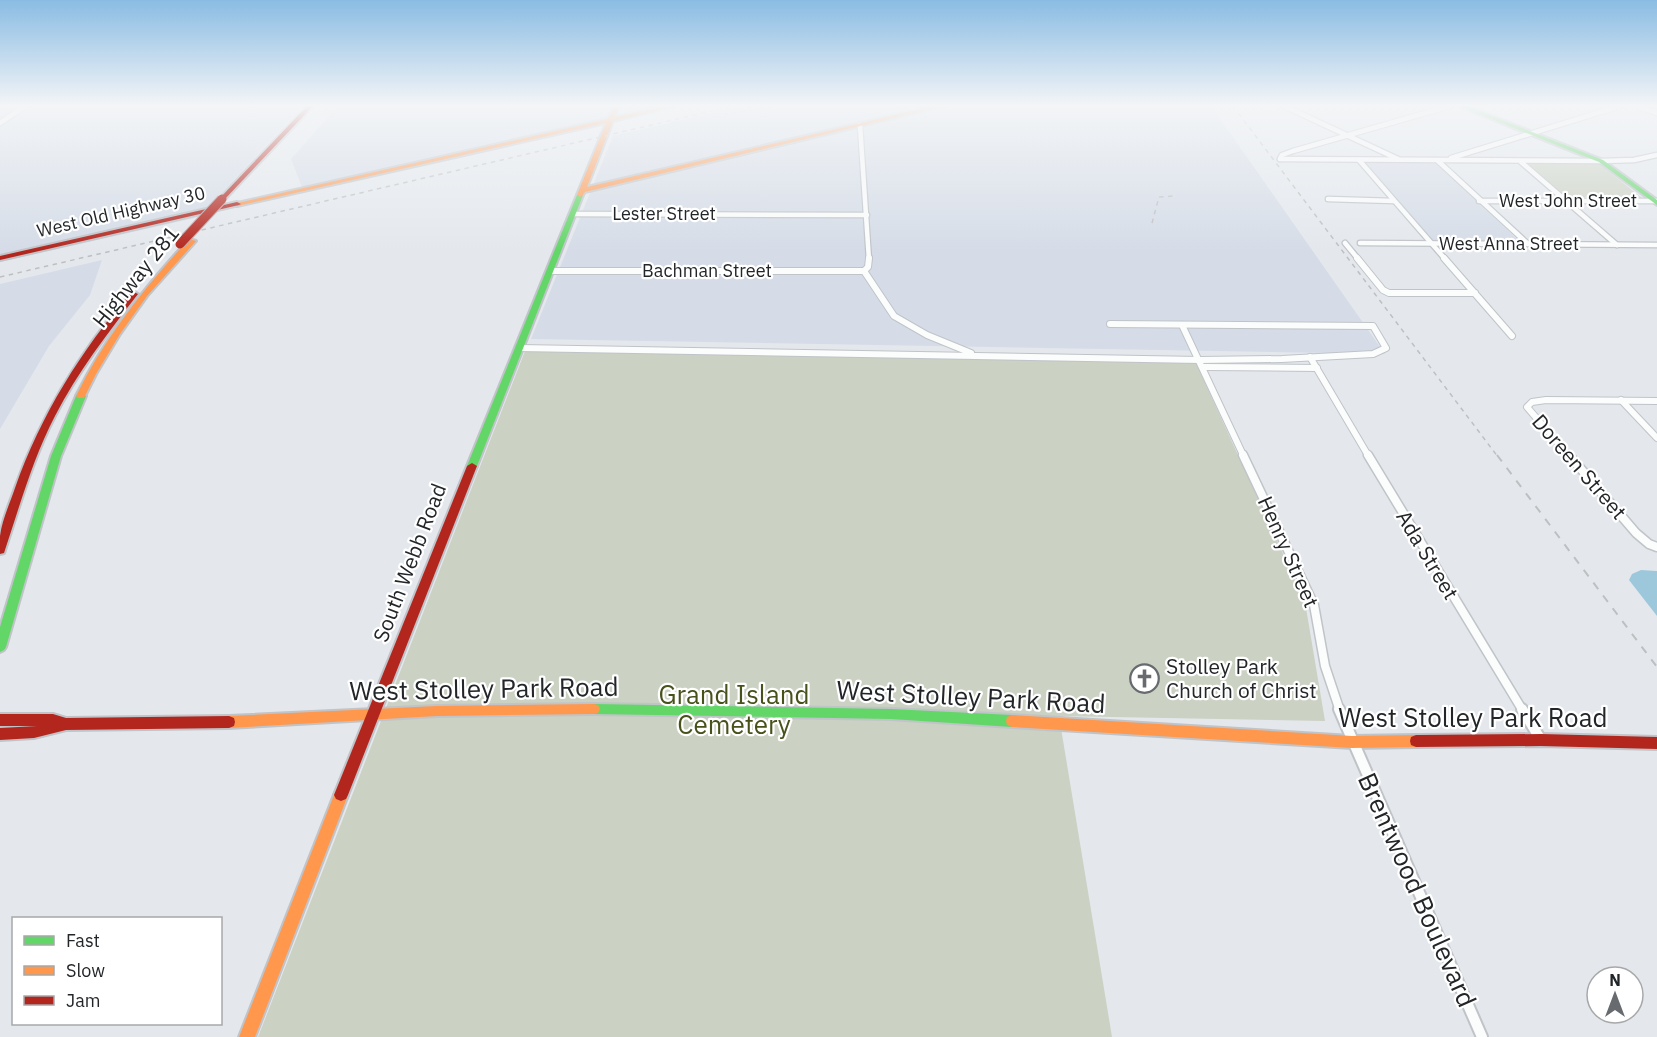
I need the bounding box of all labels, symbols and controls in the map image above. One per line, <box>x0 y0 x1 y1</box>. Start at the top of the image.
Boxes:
street label: West Old Highway 30 <box>34 181 207 242</box>
street label: West John Street <box>1499 189 1637 212</box>
street label: Lester Street <box>612 202 716 225</box>
street label: Highway 281 <box>86 220 185 333</box>
street label: West Anna Street <box>1439 232 1579 255</box>
street label: Bachman Street <box>642 259 772 282</box>
street label: Doreen Street <box>1526 408 1633 525</box>
street label: South Webb Road <box>366 479 452 646</box>
street label: Henry Street <box>1252 491 1326 612</box>
street label: Ada Street <box>1390 505 1465 604</box>
place label: Stolley Park Church of Christ <box>1166 652 1317 704</box>
church icon: Stolley Park Church of Christ <box>1129 663 1161 695</box>
street label: West Stolley Park Road <box>349 669 619 707</box>
street label: West Stolley Park Road <box>836 672 1106 720</box>
park label: Grand Island Cemetery <box>658 677 810 741</box>
street label: West Stolley Park Road <box>1338 700 1608 734</box>
street label: Brentwood Boulevard <box>1351 767 1485 1012</box>
legend <box>12 917 222 1025</box>
text: Fast <box>66 929 100 952</box>
text: Slow <box>66 959 105 982</box>
north arrow <box>1585 965 1645 1025</box>
text: N <box>1609 970 1621 990</box>
text: Jam <box>66 989 101 1012</box>

